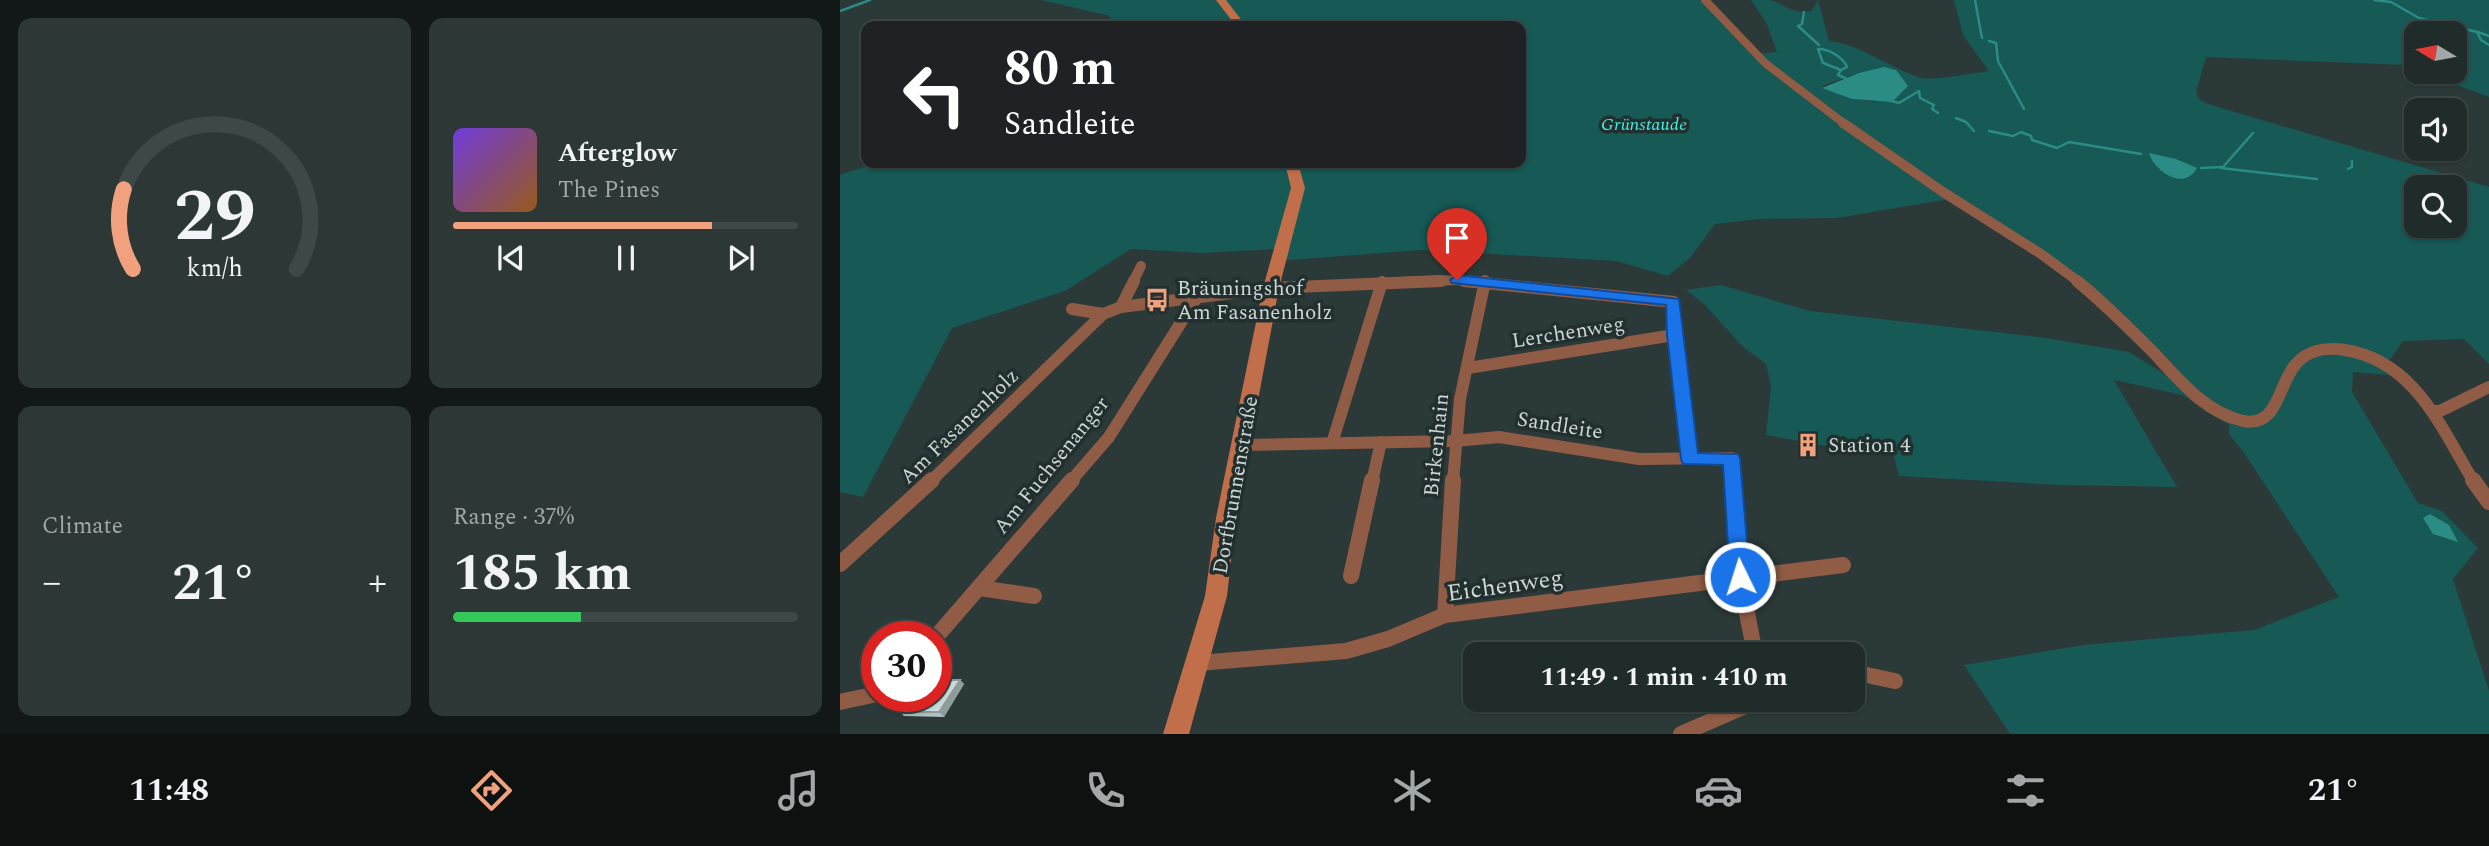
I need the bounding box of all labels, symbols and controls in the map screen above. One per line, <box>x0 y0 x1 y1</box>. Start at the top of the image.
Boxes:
north arrow <box>2404 21 2468 84</box>
map controls <box>2404 21 2467 238</box>
text: 80 m <box>1004 32 1115 107</box>
icon: left <box>889 49 980 140</box>
button: sound <box>2404 98 2467 161</box>
text: Sandleite <box>1004 100 1136 149</box>
park label: Grünstaude <box>1601 111 1687 138</box>
text: Afterglow <box>558 133 677 173</box>
text: 29 <box>174 162 255 273</box>
text: The Pines <box>558 173 660 208</box>
button: search <box>2404 175 2467 238</box>
pin <box>1427 208 1487 280</box>
icon: arrive <box>1438 219 1476 257</box>
icon: previous <box>492 239 530 277</box>
icon: pause <box>607 239 645 277</box>
icon: next <box>722 239 760 277</box>
text: km/h <box>186 250 243 288</box>
place label: Bräuningshof Am Fasanenholz <box>1177 273 1333 329</box>
bus stop icon: Bräuningshof Am Fasanenholz <box>1143 286 1171 314</box>
street label: Lerchenweg <box>1510 308 1627 358</box>
street label: Am Fasanenholz <box>893 361 1027 492</box>
street label: Am Fuchsenanger <box>986 390 1117 541</box>
street label: Birkenhain <box>1416 392 1458 498</box>
street label: Dorfbrunnenstraße <box>1205 394 1267 577</box>
street label: Sandleite <box>1515 403 1605 449</box>
place label: Station 4 <box>1828 430 1911 462</box>
building icon: Station 4 <box>1794 431 1822 459</box>
text: Range · 37% <box>453 500 574 535</box>
text: Climate <box>42 509 123 544</box>
text: 185 km <box>453 534 632 613</box>
position arrow <box>1703 540 1777 614</box>
text: 21° <box>172 544 257 623</box>
text: − <box>42 554 61 612</box>
text: + <box>368 554 387 612</box>
street label: Eichenweg <box>1445 560 1565 612</box>
speed limit sign: 30 <box>861 621 952 712</box>
text: 11:49 · 1 min · 410 m <box>1540 657 1788 697</box>
text: 11:48 <box>129 766 209 815</box>
icon: directions <box>467 766 516 815</box>
icon: music <box>774 766 823 815</box>
icon: phone <box>1081 766 1130 815</box>
icon: climate <box>1388 766 1437 815</box>
icon: car <box>1694 766 1743 815</box>
icon: filters <box>2001 766 2050 815</box>
text: 21° <box>2308 766 2360 815</box>

